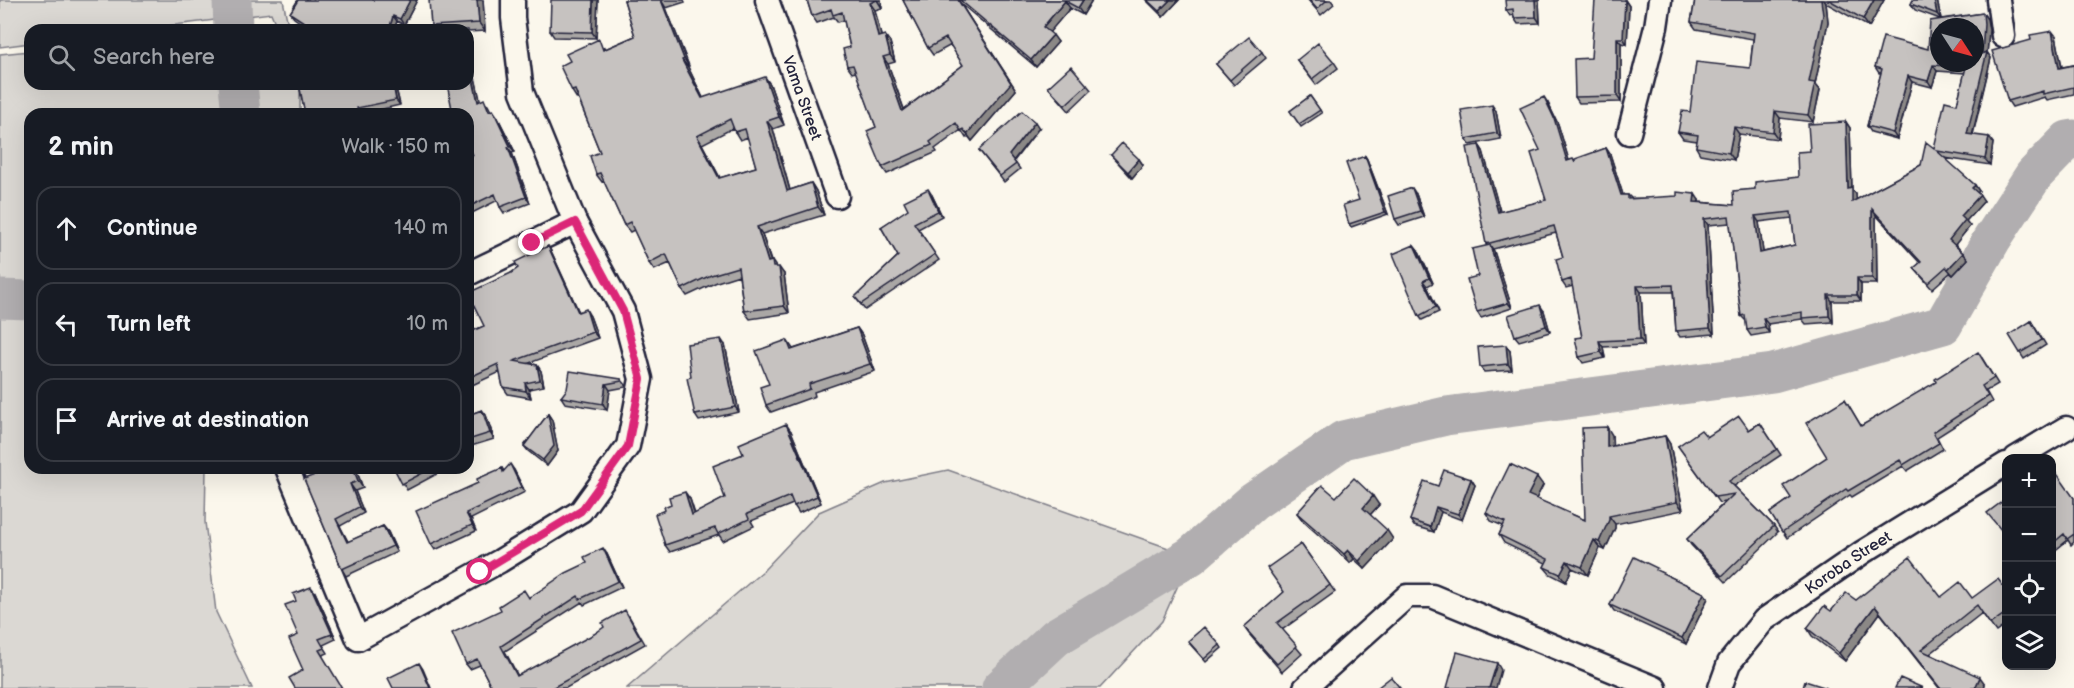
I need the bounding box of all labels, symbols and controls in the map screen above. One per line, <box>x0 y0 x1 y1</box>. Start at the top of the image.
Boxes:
north arrow <box>1930 18 1984 72</box>
search box <box>24 24 474 90</box>
icon: search <box>45 41 78 74</box>
text: Search here <box>93 44 215 71</box>
street label: Vama Street <box>778 53 826 143</box>
text: 2 min <box>48 132 114 163</box>
text: Walk · 150 m <box>341 135 450 159</box>
icon: ahead <box>50 212 83 245</box>
text: Continue <box>107 215 197 242</box>
text: 140 m <box>394 216 448 240</box>
route end <box>518 229 544 255</box>
icon: left <box>50 308 83 341</box>
text: Turn left <box>107 311 191 338</box>
text: 10 m <box>407 312 448 336</box>
icon: arrive <box>50 404 83 437</box>
text: Arrive at destination <box>107 407 309 434</box>
map controls <box>2002 454 2056 670</box>
button: + <box>2002 454 2056 508</box>
button: − <box>2002 508 2056 562</box>
street label: Koroba Street <box>1802 527 1895 598</box>
route start <box>466 558 492 584</box>
button: locate <box>2002 562 2056 616</box>
button: layers <box>2002 616 2056 670</box>

